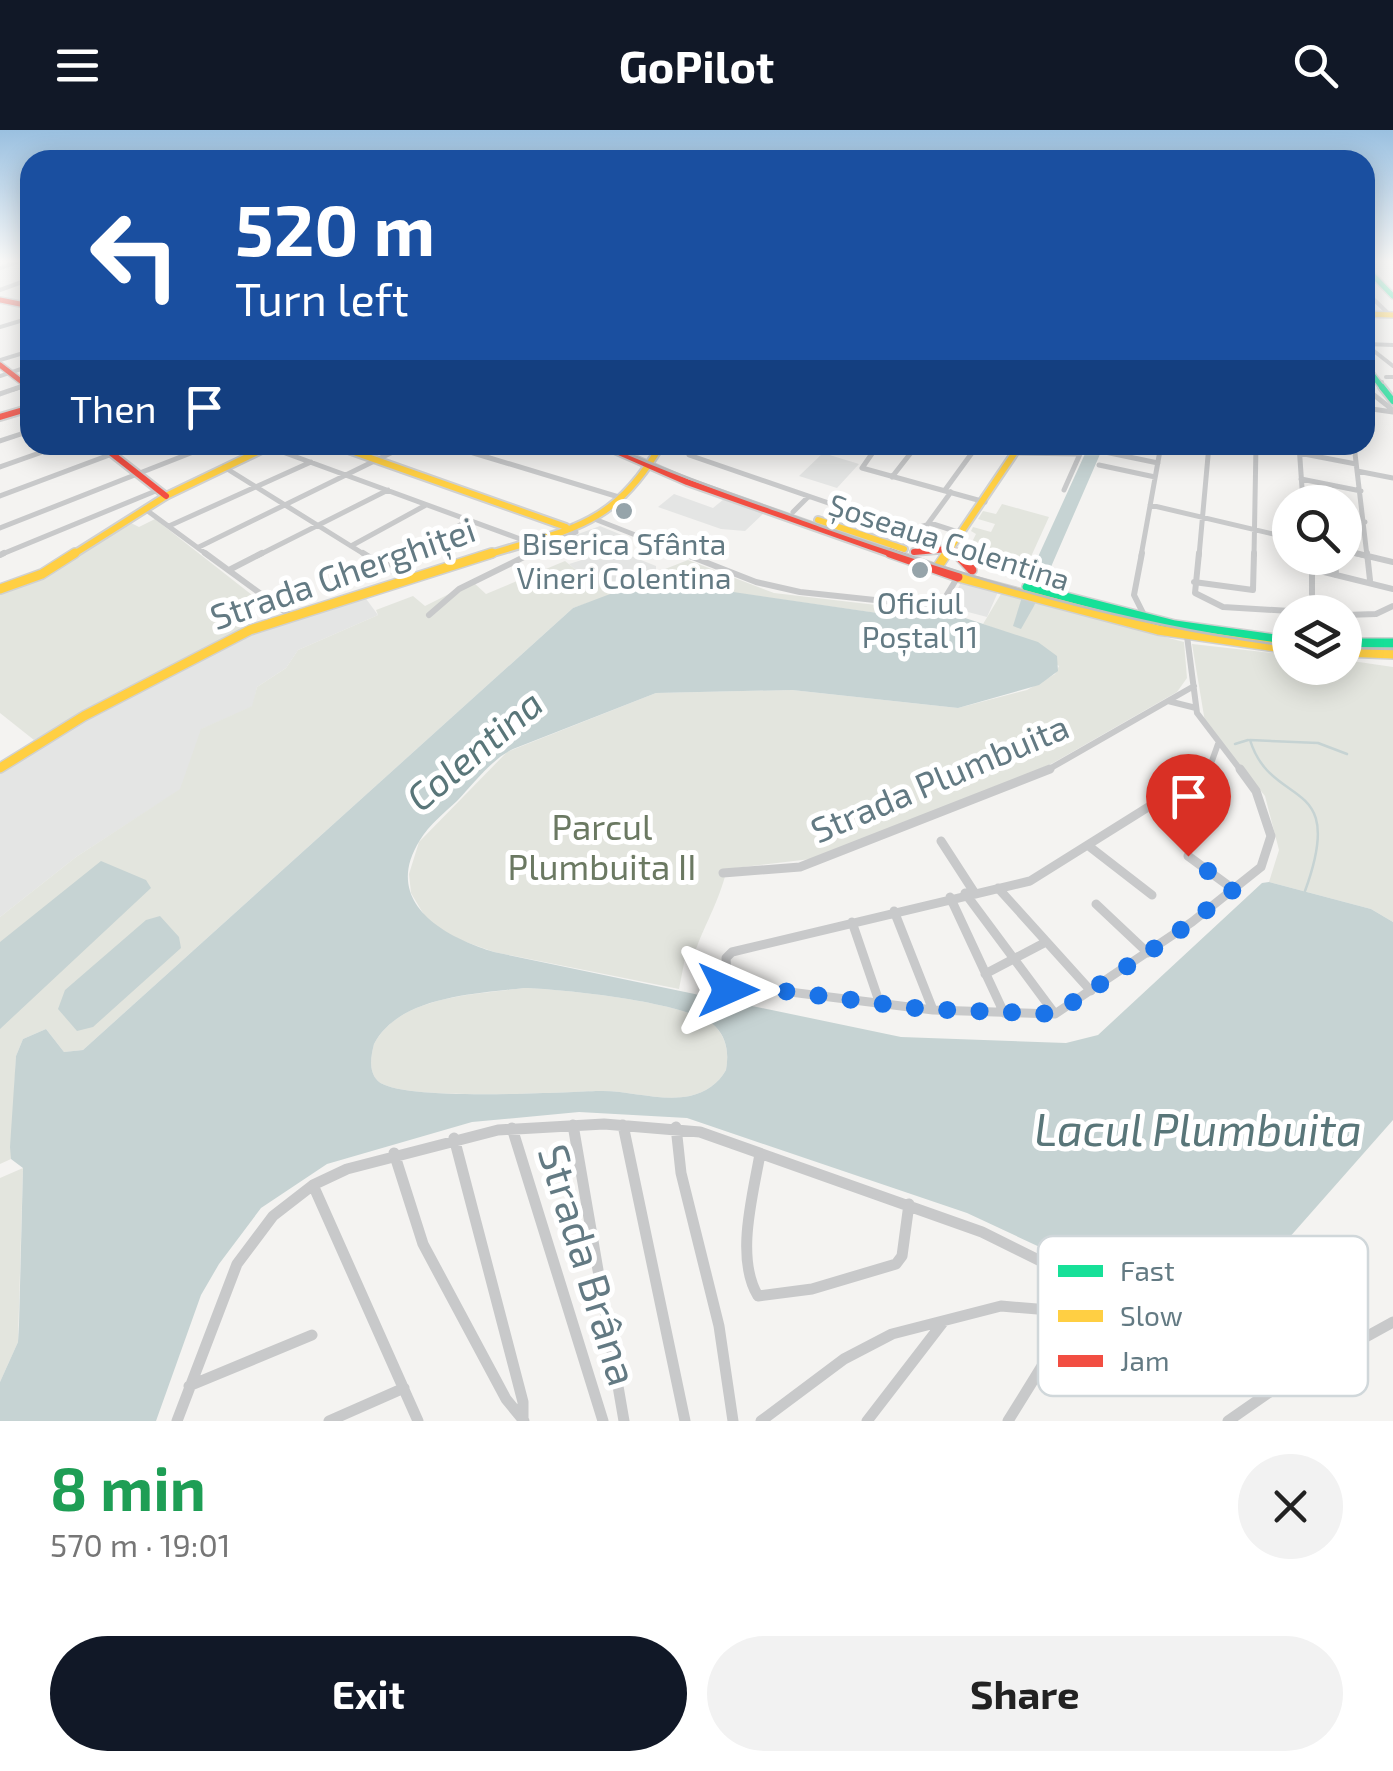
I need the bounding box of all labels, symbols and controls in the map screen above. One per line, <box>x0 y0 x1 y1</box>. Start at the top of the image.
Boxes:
icon: menu <box>50 38 105 93</box>
text: GoPilot <box>619 38 774 92</box>
icon: search <box>1288 38 1343 93</box>
text: 520 m <box>235 186 435 270</box>
icon: left <box>70 190 200 320</box>
text: Turn left <box>235 271 409 325</box>
icon: arrive <box>177 380 232 435</box>
text: Then <box>70 385 157 431</box>
street label: Șoseaua Colentina <box>824 485 1075 600</box>
map controls <box>1272 485 1362 685</box>
button: search <box>1272 485 1362 575</box>
marker: Biserica Sfânta Vineri Colentina <box>613 500 635 522</box>
street label: Strada Gherghiței <box>204 507 481 640</box>
place label: Biserica Sfânta Vineri Colentina <box>517 525 731 595</box>
marker: Oficiul Poștal 11 <box>909 559 931 581</box>
place label: Oficiul Poștal 11 <box>862 584 978 657</box>
button: layers <box>1272 595 1362 685</box>
water label: Colentina <box>396 679 551 820</box>
street label: Strada Plumbuita <box>804 704 1074 850</box>
pin <box>1146 754 1231 857</box>
icon: arrive <box>1161 769 1216 824</box>
park label: Parcul Plumbuita II <box>508 805 696 887</box>
position arrow <box>676 938 780 1042</box>
water label: Lacul Plumbuita <box>1034 1101 1362 1155</box>
street label: Strada Brâna <box>530 1138 650 1391</box>
legend <box>1038 1236 1368 1396</box>
text: Fast <box>1120 1253 1175 1287</box>
text: Slow <box>1120 1298 1183 1332</box>
text: Jam <box>1120 1343 1169 1377</box>
text: 8 min <box>50 1451 206 1523</box>
button: close <box>1238 1454 1343 1559</box>
text: 570 m · 19:01 <box>50 1525 230 1563</box>
button: Exit <box>50 1636 687 1751</box>
button: Share <box>707 1636 1343 1751</box>

